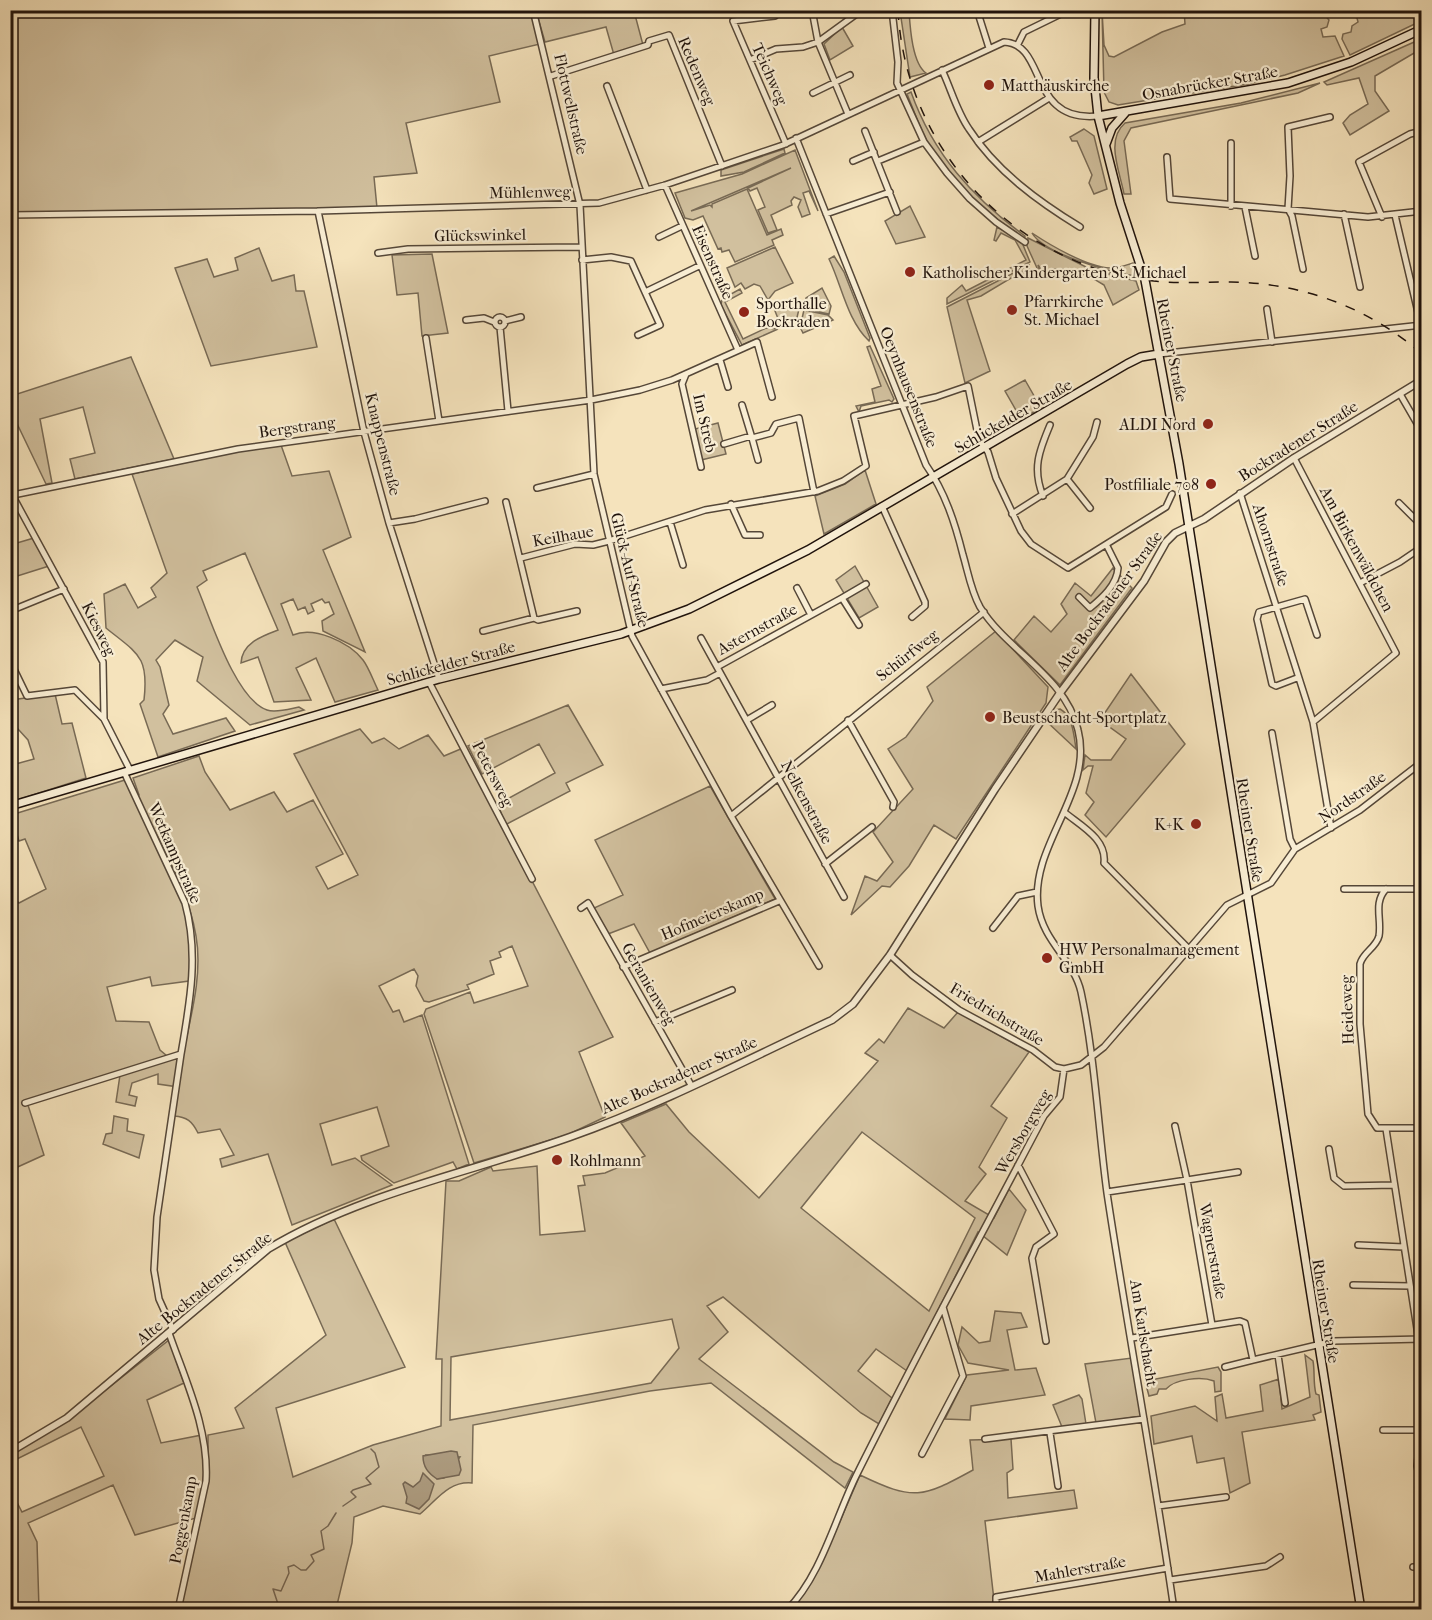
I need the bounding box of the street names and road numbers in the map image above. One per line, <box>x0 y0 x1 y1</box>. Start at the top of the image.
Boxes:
street label: Redenweg <box>674 34 720 109</box>
street label: Teichweg <box>748 40 792 108</box>
street label: Flottwellstraße <box>550 52 592 157</box>
street label: Osnabrücker Straße <box>1141 62 1279 104</box>
street label: Mühlenweg <box>489 182 571 202</box>
street label: Eisenstraße <box>688 222 738 303</box>
street label: Glückswinkel <box>434 225 527 245</box>
street label: Rheiner Straße <box>1153 296 1191 404</box>
street label: Oeynhausenstraße <box>876 324 942 450</box>
street label: Schlickelder Straße <box>951 375 1075 457</box>
street label: Knappenstraße <box>361 391 405 498</box>
street label: Im Streb <box>689 392 721 454</box>
street label: Bockradener Straße <box>1235 397 1361 485</box>
street label: Bergstrang <box>257 412 337 442</box>
street label: Am Birkenwäldchen <box>1316 482 1398 615</box>
street label: Ahornstraße <box>1248 500 1293 589</box>
street label: Glück-Auf-Straße <box>607 511 653 629</box>
street label: Keilhaue <box>531 521 595 551</box>
street label: Alte Bockradener Straße <box>1051 527 1166 676</box>
street label: Kiesweg <box>78 599 120 660</box>
street label: Asternstraße <box>713 599 800 659</box>
street label: Schürfweg <box>872 625 942 685</box>
street label: Schlickelder Straße <box>385 637 517 689</box>
street label: Petersweg <box>468 738 518 811</box>
street label: Nelkenstraße <box>777 757 837 847</box>
street label: Nordstraße <box>1315 767 1389 827</box>
street label: Rheiner Straße <box>1232 776 1268 884</box>
street label: Wetkampstraße <box>144 799 206 906</box>
street label: Hofmeierskamp <box>658 884 766 944</box>
street label: Geranienweg <box>618 939 681 1029</box>
street label: Heideweg <box>1336 974 1358 1045</box>
street label: Friedrichstraße <box>946 978 1048 1050</box>
street label: Alte Bockradener Straße <box>597 1032 760 1118</box>
street label: Wersborgweg <box>990 1086 1055 1179</box>
street label: Wagnerstraße <box>1195 1201 1231 1301</box>
street label: Alte Bockradener Straße <box>132 1227 276 1349</box>
street label: Rheiner Straße <box>1308 1257 1344 1365</box>
street label: Am Karlschacht <box>1126 1277 1162 1388</box>
street label: Poggenkamp <box>165 1474 201 1566</box>
street label: Mahlerstraße <box>1033 1552 1127 1586</box>

